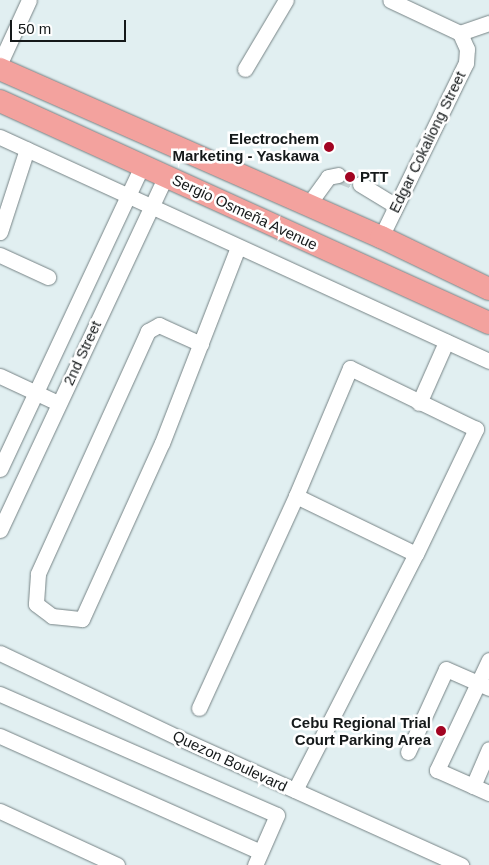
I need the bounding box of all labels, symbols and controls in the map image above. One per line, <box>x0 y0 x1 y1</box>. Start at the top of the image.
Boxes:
scale bar <box>12 10 129 42</box>
text: 50 m <box>18 20 51 37</box>
street label: Edgar Cokaliong Street <box>385 68 469 216</box>
place label: Electrochem Marketing - Yaskawa <box>172 129 319 164</box>
marker: Electrochem Marketing - Yaskawa <box>323 141 335 153</box>
place label: PTT <box>360 168 388 186</box>
street label: Sergio Osmeña Avenue <box>169 170 321 254</box>
marker: PTT <box>344 171 356 183</box>
street label: 2nd Street <box>59 318 105 388</box>
place label: Cebu Regional Trial Court Parking Area <box>291 713 431 748</box>
marker: Cebu Regional Trial Court Parking Area <box>435 725 447 737</box>
street label: Quezon Boulevard <box>170 727 290 795</box>

